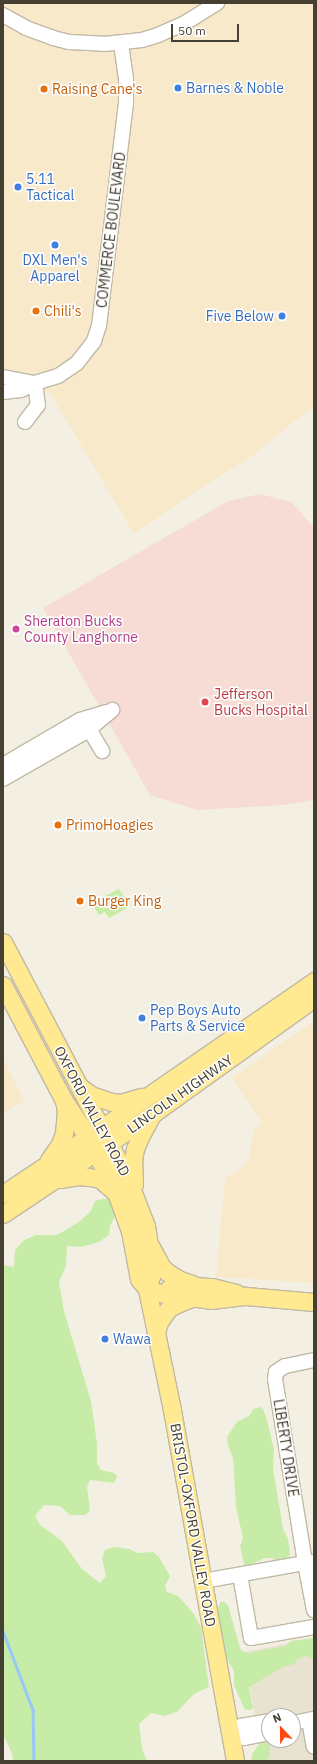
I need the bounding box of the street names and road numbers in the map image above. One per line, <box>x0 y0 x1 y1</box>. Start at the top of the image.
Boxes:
street label: COMMERCE BOULEVARD <box>93 151 129 309</box>
street label: OXFORD VALLEY ROAD <box>51 1043 133 1179</box>
street label: LINCOLN HIGHWAY <box>124 1051 236 1137</box>
street label: LIBERTY DRIVE <box>270 1398 302 1498</box>
street label: BRISTOL-OXFORD VALLEY ROAD <box>167 1422 219 1628</box>

